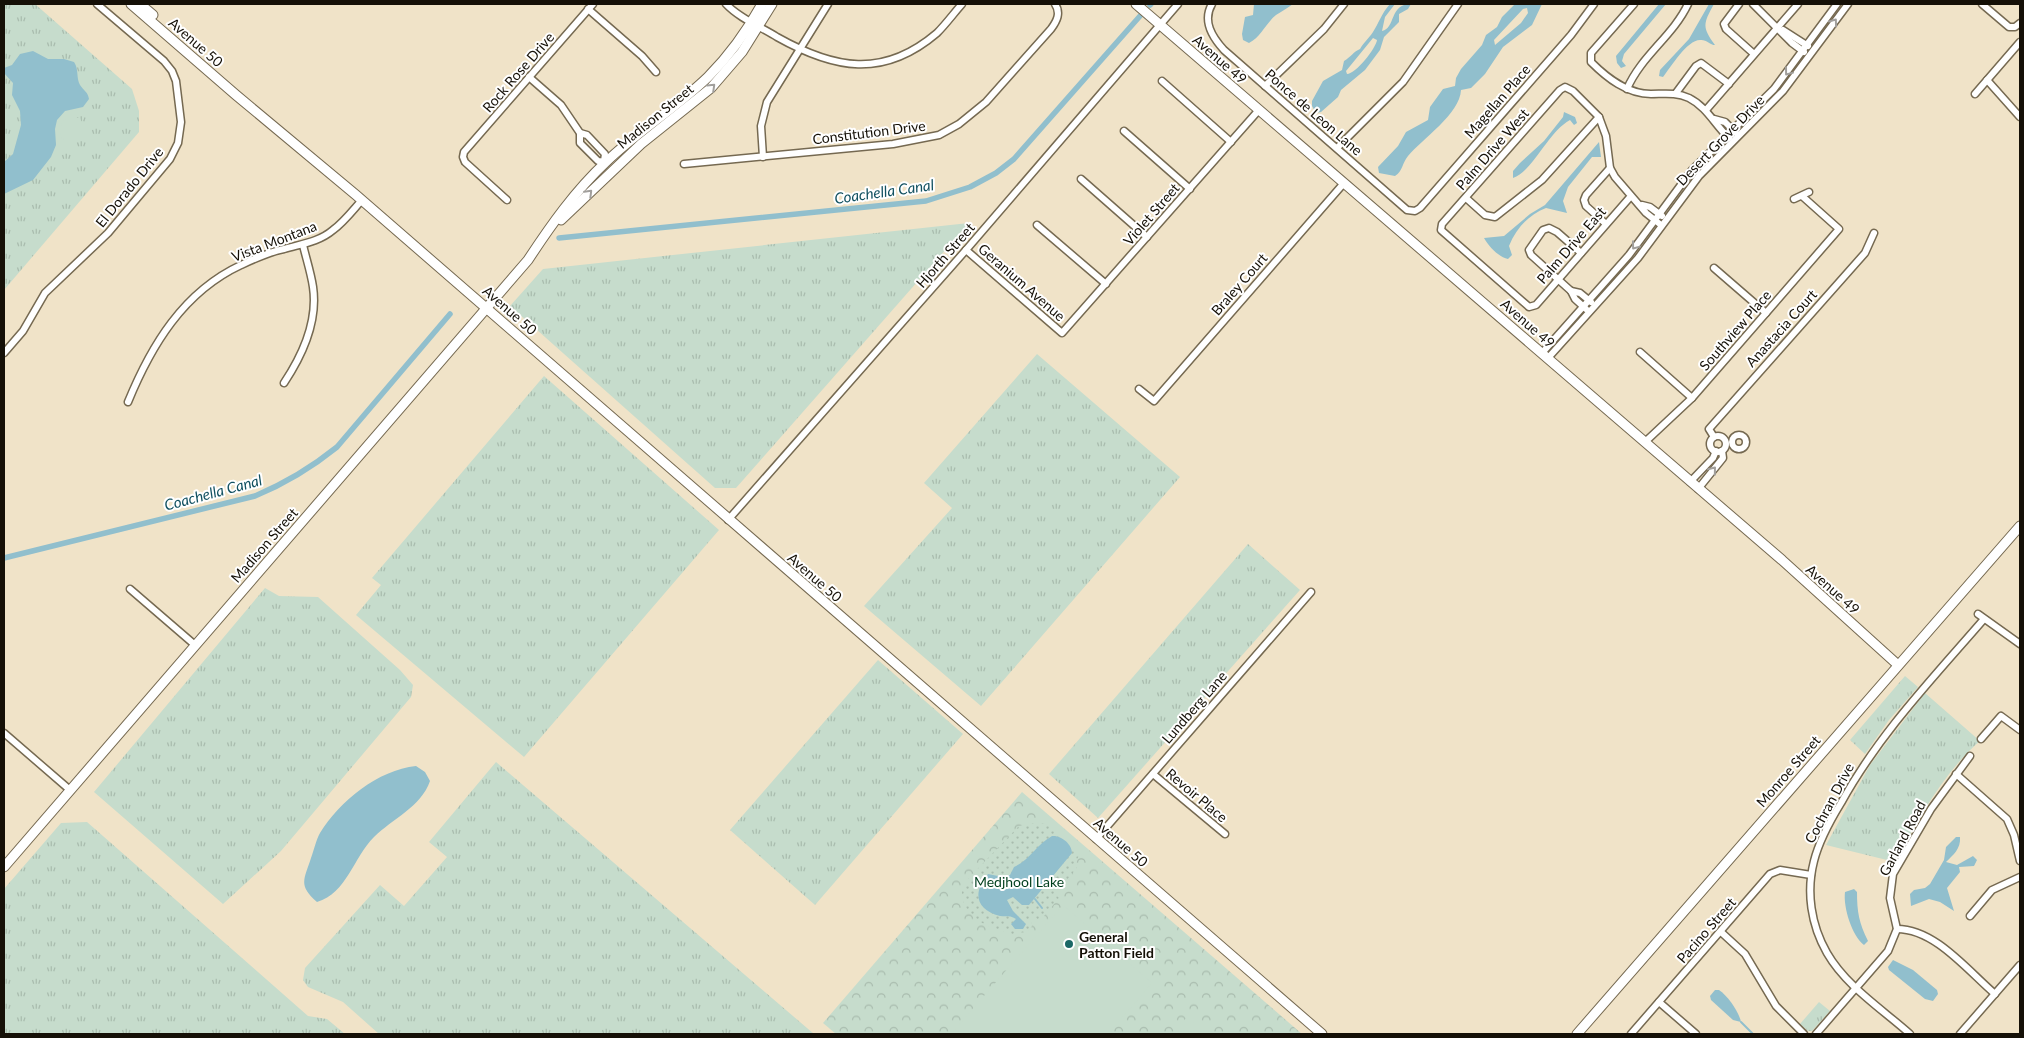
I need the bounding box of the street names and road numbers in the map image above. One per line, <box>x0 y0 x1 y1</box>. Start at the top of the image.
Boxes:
street label: Avenue 50 <box>165 14 227 70</box>
street label: Rock Rose Drive <box>479 29 557 115</box>
street label: Avenue 49 <box>1189 31 1251 87</box>
street label: Magellan Place <box>1460 61 1534 141</box>
street label: Ponce de Leon Lane <box>1262 65 1366 159</box>
street label: Madison Street <box>613 80 697 152</box>
street label: Desert Grove Drive <box>1673 91 1767 189</box>
street label: Palm Drive West <box>1452 105 1532 193</box>
street label: Constitution Drive <box>811 117 927 147</box>
street label: El Dorado Drive <box>92 144 166 230</box>
street label: Violet Street <box>1119 179 1183 249</box>
street label: Palm Drive East <box>1533 203 1609 287</box>
street label: Vista Montana <box>229 217 319 265</box>
street label: Hjorth Street <box>912 219 978 291</box>
street label: Geranium Avenue <box>975 240 1069 324</box>
street label: Braley Court <box>1207 249 1271 319</box>
street label: Avenue 50 <box>479 282 541 338</box>
street label: Southview Place <box>1696 286 1774 374</box>
street label: Anastacia Court <box>1742 286 1820 370</box>
street label: Avenue 49 <box>1497 295 1559 351</box>
street label: Madison Street <box>227 504 301 586</box>
street label: Avenue 50 <box>784 549 846 605</box>
street label: Avenue 49 <box>1803 561 1863 617</box>
street label: Lundberg Lane <box>1158 667 1230 747</box>
street label: Monroe Street <box>1752 732 1824 810</box>
street label: Cochran Drive <box>1801 760 1857 846</box>
street label: Revoir Place <box>1163 764 1231 826</box>
street label: Garland Road <box>1875 797 1929 879</box>
street label: Avenue 50 <box>1090 814 1152 870</box>
street label: Pacino Street <box>1673 894 1739 966</box>

